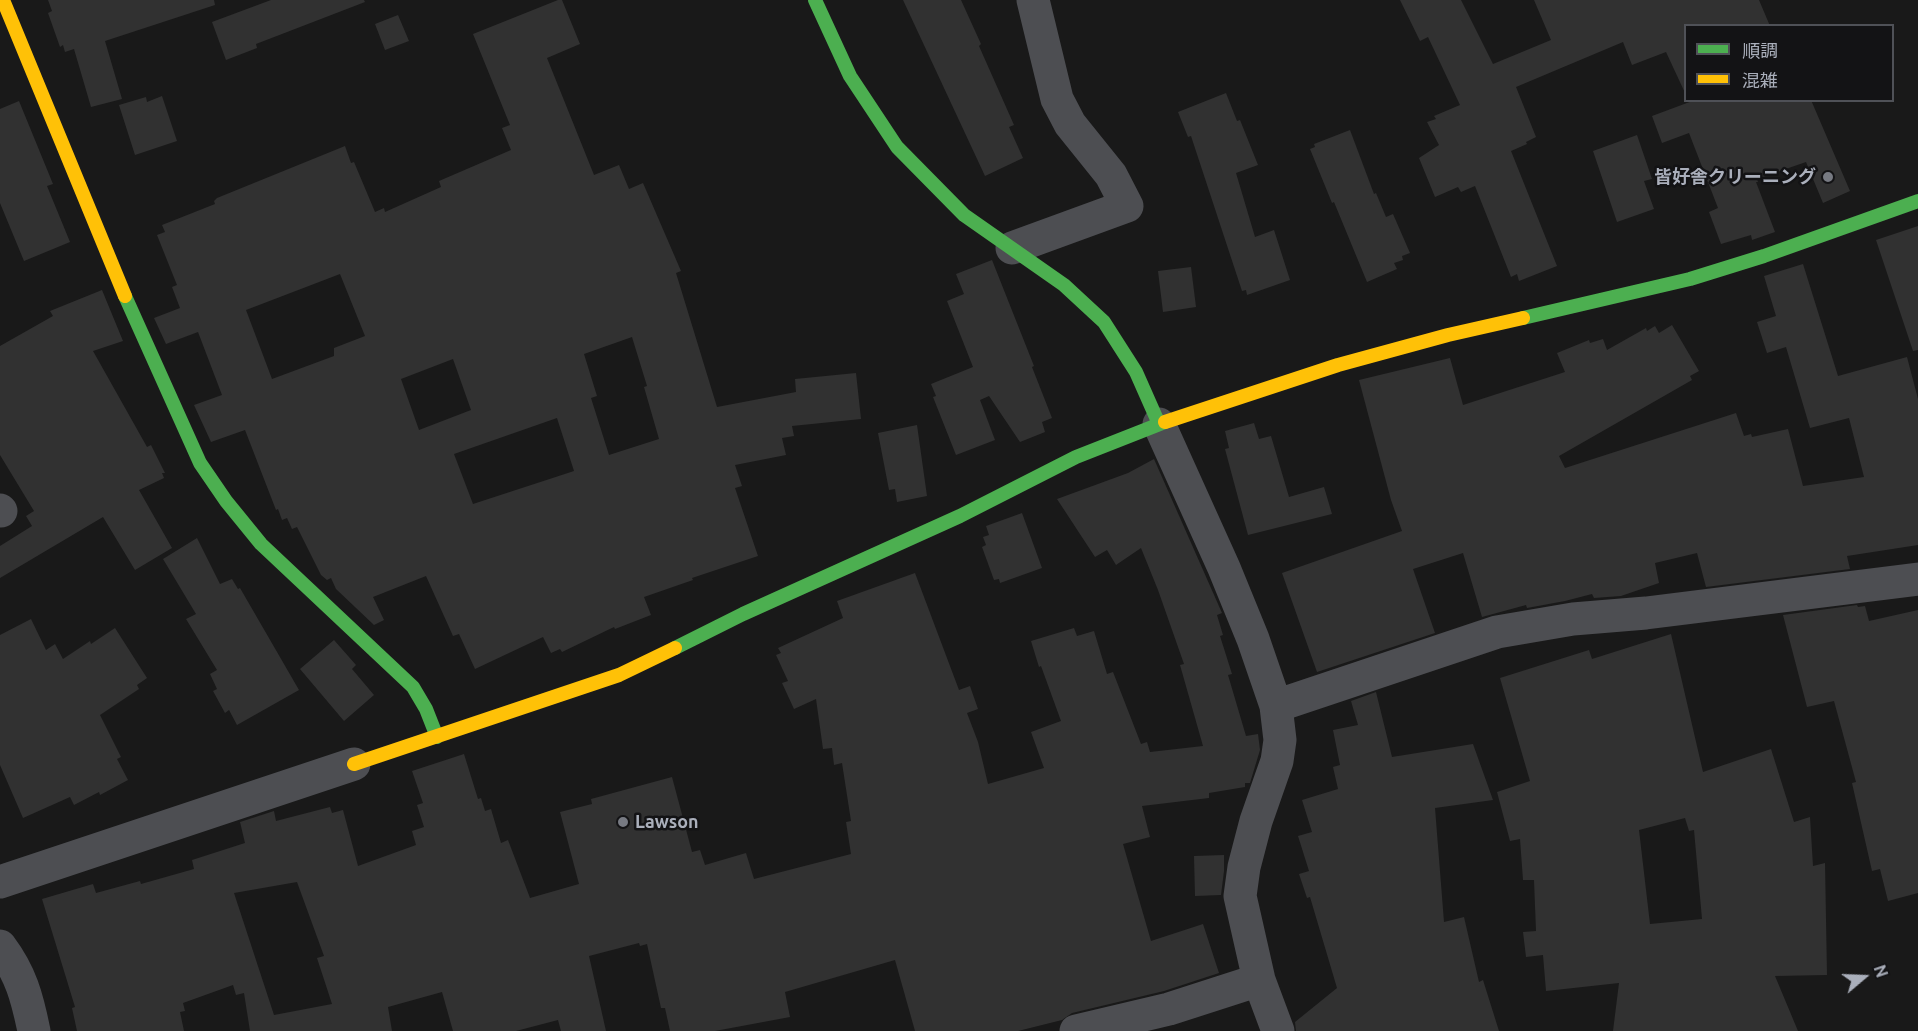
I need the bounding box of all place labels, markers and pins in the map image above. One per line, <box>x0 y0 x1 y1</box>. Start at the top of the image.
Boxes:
place label: 皆好舎クリーニング <box>1654 166 1816 188</box>
marker: 皆好舎クリーニング <box>1821 170 1835 184</box>
place label: Lawson <box>635 811 699 833</box>
marker: Lawson <box>616 815 630 829</box>

